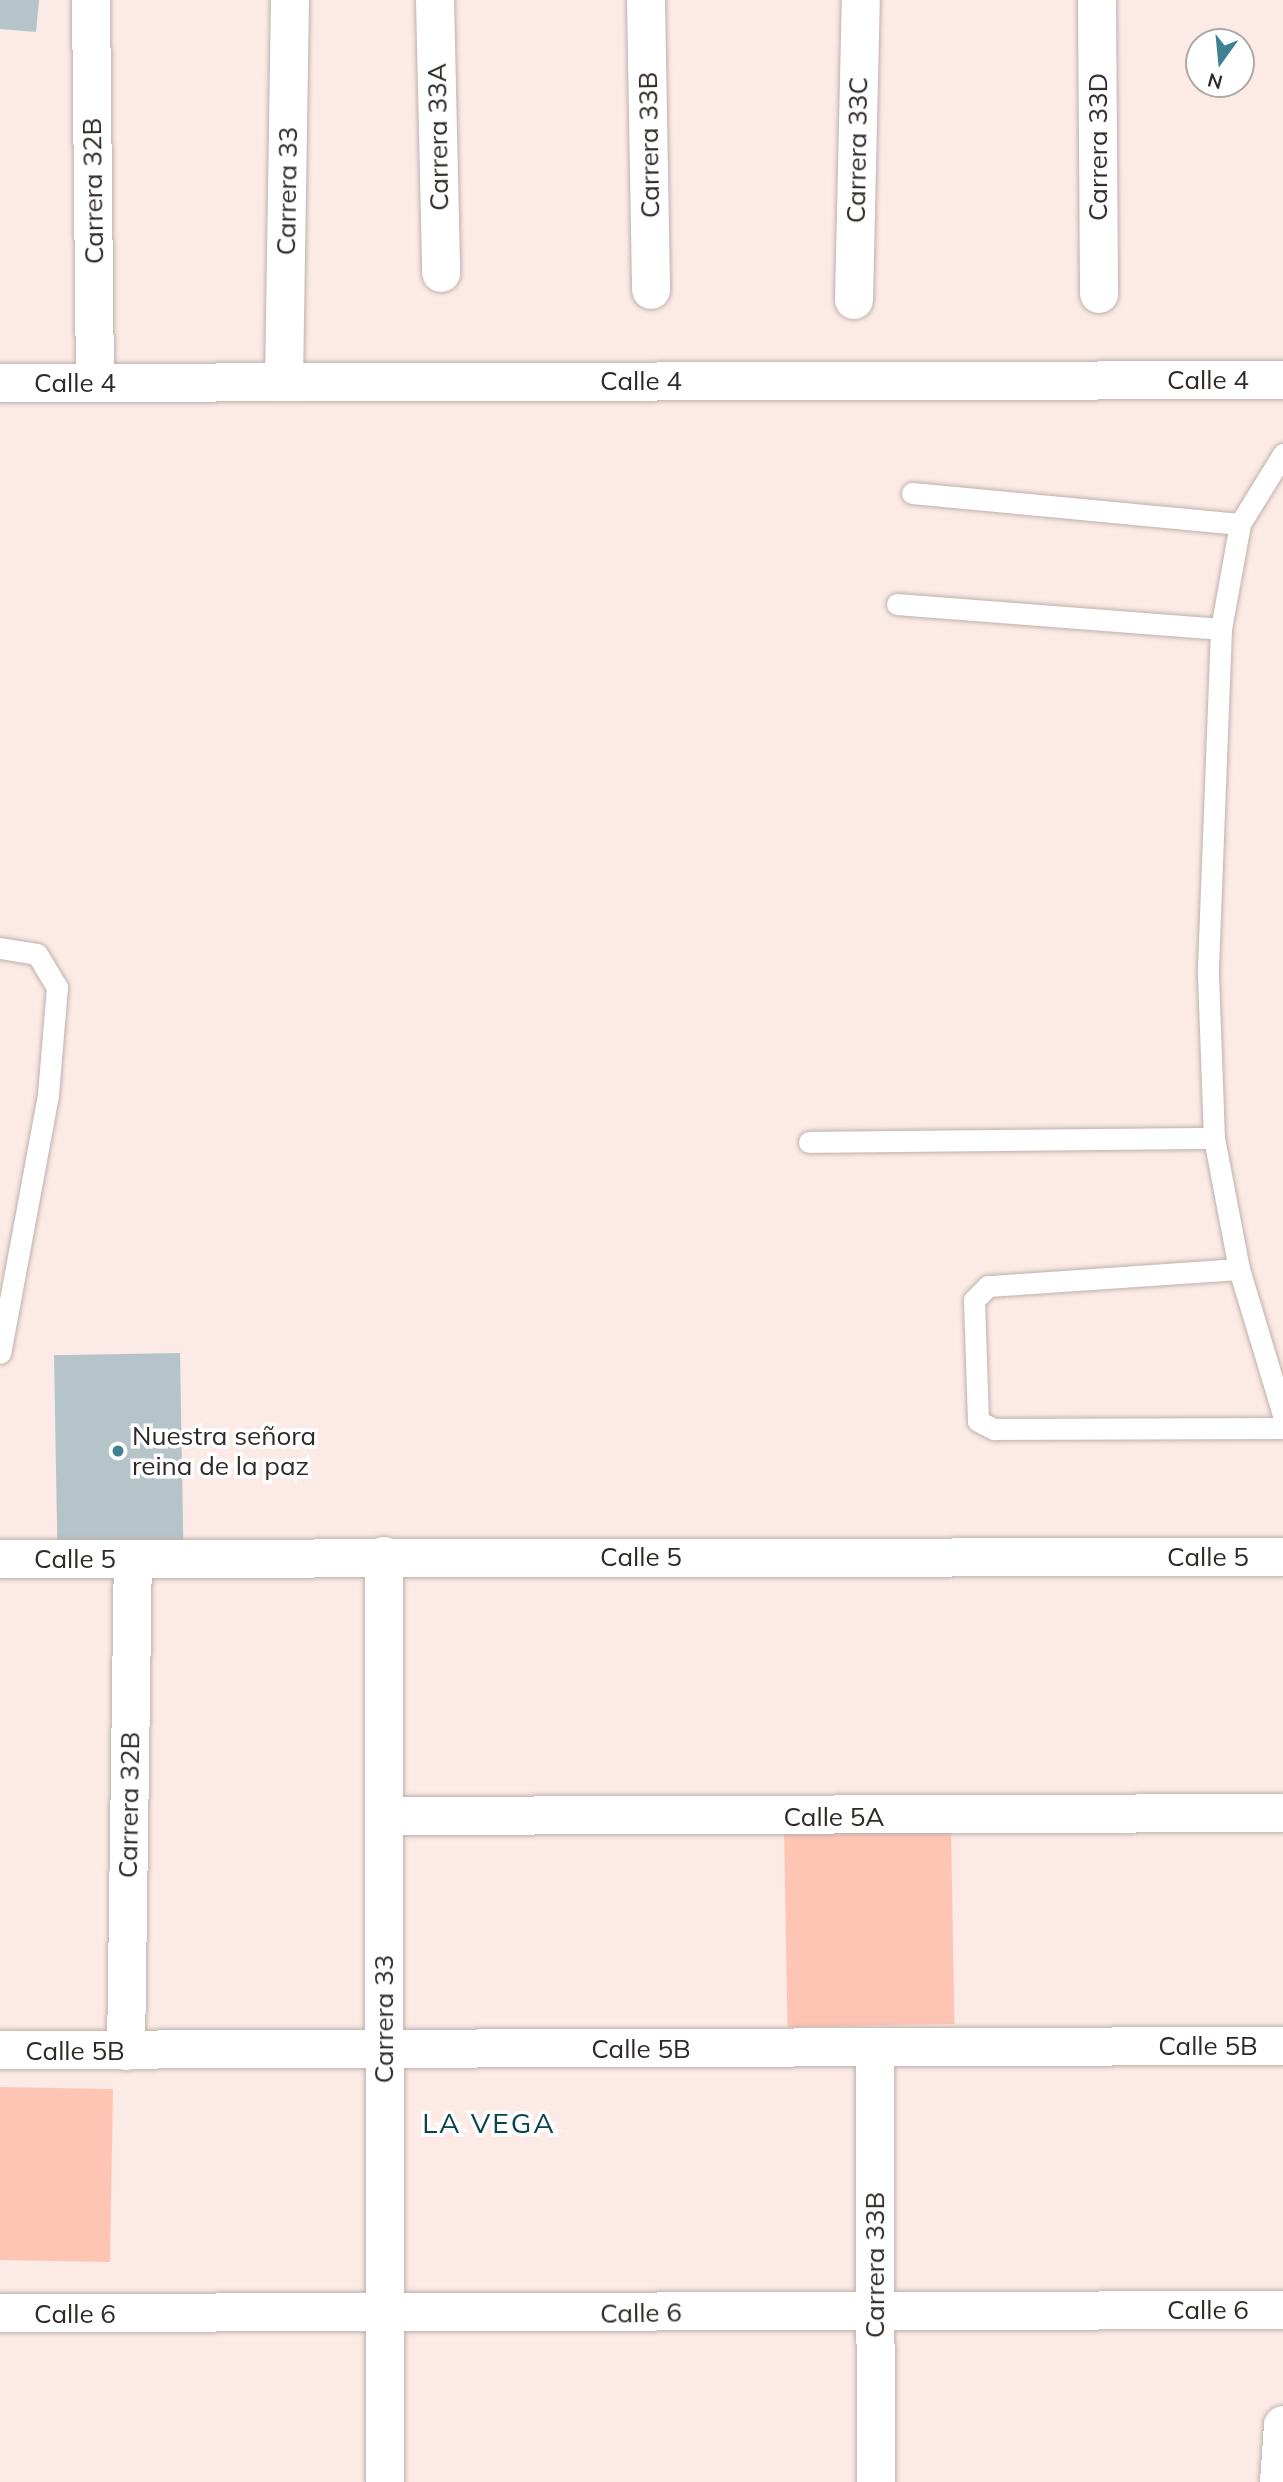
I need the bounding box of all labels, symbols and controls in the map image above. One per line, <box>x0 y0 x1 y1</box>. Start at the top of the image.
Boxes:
north arrow <box>1185 28 1255 98</box>
street label: Carrera 33A <box>421 63 455 211</box>
text: N <box>1205 68 1225 95</box>
street label: Carrera 33B <box>632 72 666 218</box>
street label: Carrera 33D <box>1082 73 1114 221</box>
street label: Carrera 33C <box>840 76 874 224</box>
street label: Carrera 32B <box>76 118 110 264</box>
street label: Carrera 33 <box>270 126 304 256</box>
street label: Calle 4 <box>1167 364 1249 396</box>
street label: Calle 4 <box>600 365 682 397</box>
street label: Calle 4 <box>34 367 116 399</box>
place label: Nuestra señora reina de la paz <box>132 1420 316 1482</box>
marker: Nuestra señora reina de la paz <box>110 1443 126 1459</box>
street label: Calle 5 <box>600 1541 682 1573</box>
street label: Calle 5 <box>1167 1541 1249 1573</box>
street label: Calle 5 <box>34 1543 116 1575</box>
street label: Carrera 32B <box>112 1732 146 1878</box>
street label: Calle 5A <box>784 1801 884 1833</box>
street label: Carrera 33 <box>368 1955 400 2083</box>
street label: Calle 5B <box>1158 2030 1258 2062</box>
street label: Calle 5B <box>591 2033 691 2065</box>
street label: Calle 5B <box>25 2035 125 2067</box>
district label: LA VEGA <box>423 2106 555 2140</box>
street label: Carrera 33B <box>859 2192 891 2338</box>
street label: Calle 6 <box>1167 2294 1249 2326</box>
street label: Calle 6 <box>600 2297 682 2329</box>
street label: Calle 6 <box>34 2298 116 2330</box>

